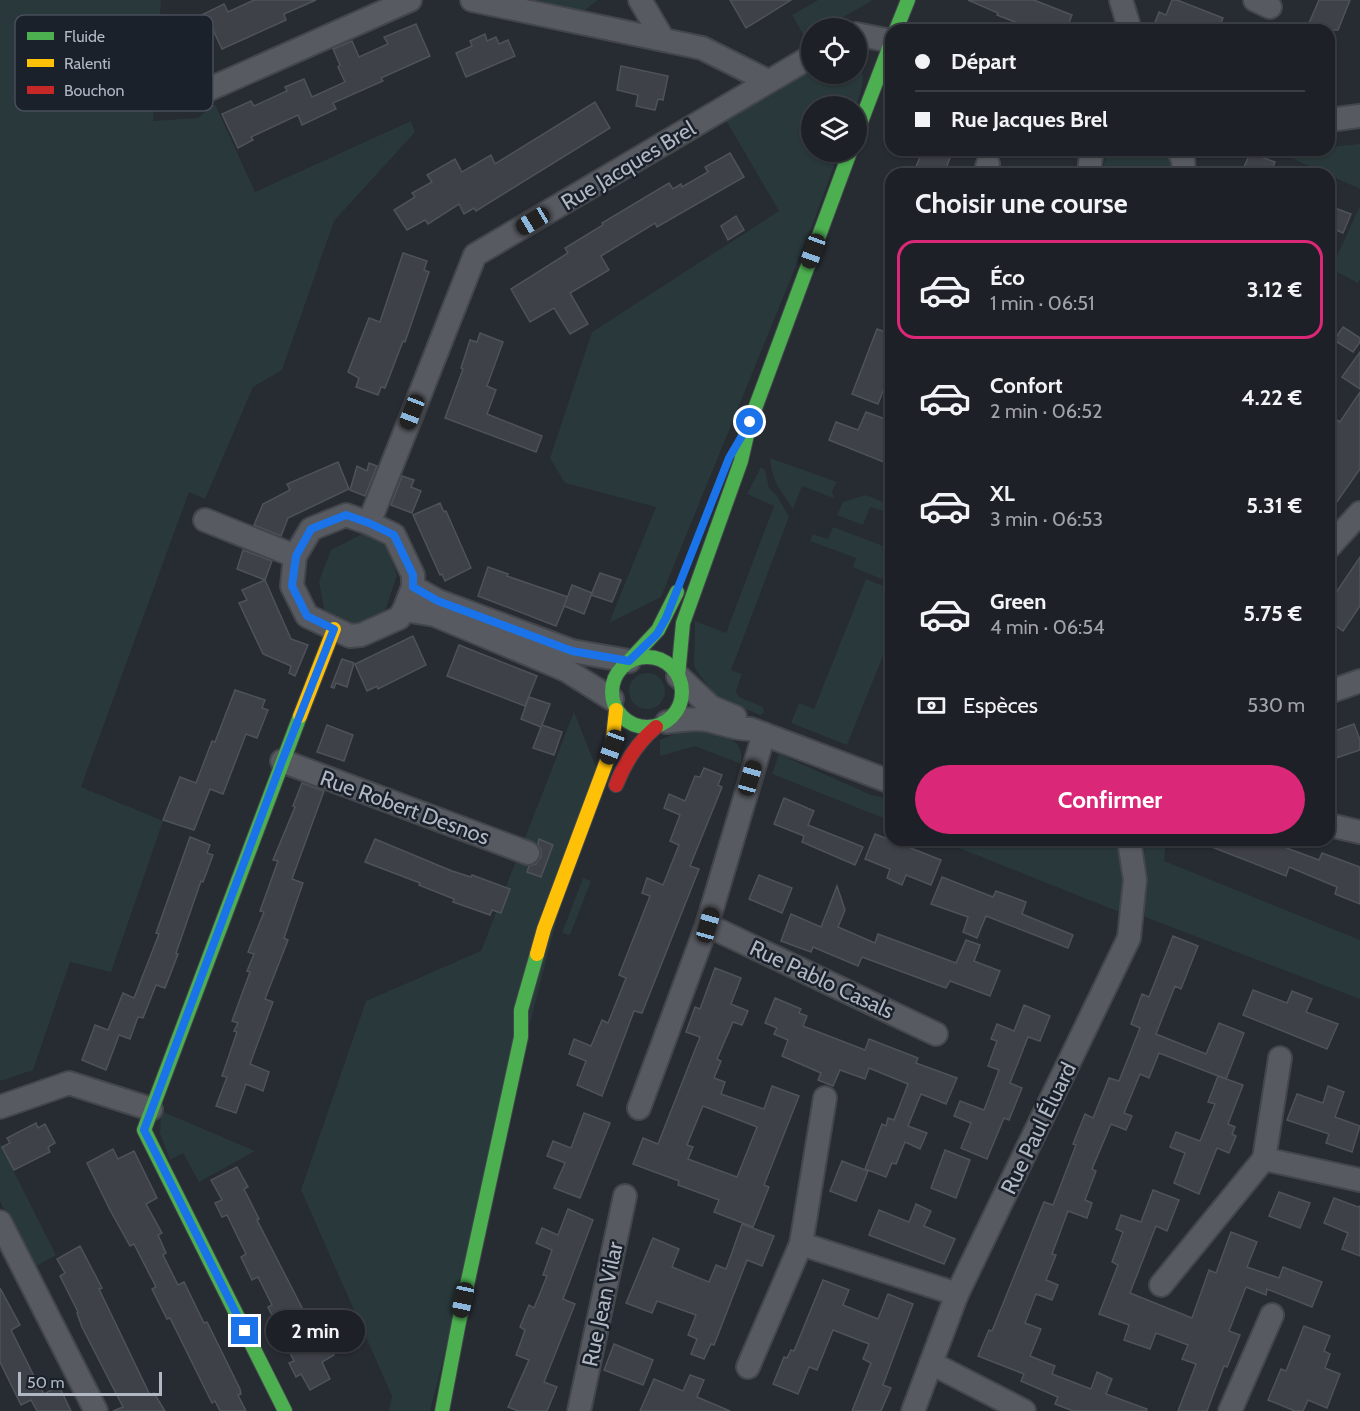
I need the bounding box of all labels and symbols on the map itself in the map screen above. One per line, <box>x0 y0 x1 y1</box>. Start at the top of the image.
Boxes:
legend <box>15 15 213 111</box>
text: Fluide <box>64 27 105 46</box>
text: Ralenti <box>64 54 111 73</box>
text: Bouchon <box>64 81 124 100</box>
street label: Rue Jacques Brel <box>556 114 701 216</box>
car <box>513 204 553 238</box>
car <box>798 231 828 271</box>
car <box>397 392 427 432</box>
route start <box>736 408 763 435</box>
car <box>597 727 627 767</box>
car <box>736 758 764 798</box>
street label: Rue Robert Desnos <box>316 764 493 851</box>
car <box>694 905 722 945</box>
street label: Rue Pablo Casals <box>745 934 898 1025</box>
street label: Rue Paul Éluard <box>995 1058 1082 1199</box>
street label: Rue Jean Vilar <box>576 1239 629 1369</box>
car <box>450 1281 476 1319</box>
callout: 2 min <box>266 1310 365 1352</box>
route end <box>231 1317 258 1344</box>
scale bar <box>18 1369 162 1396</box>

